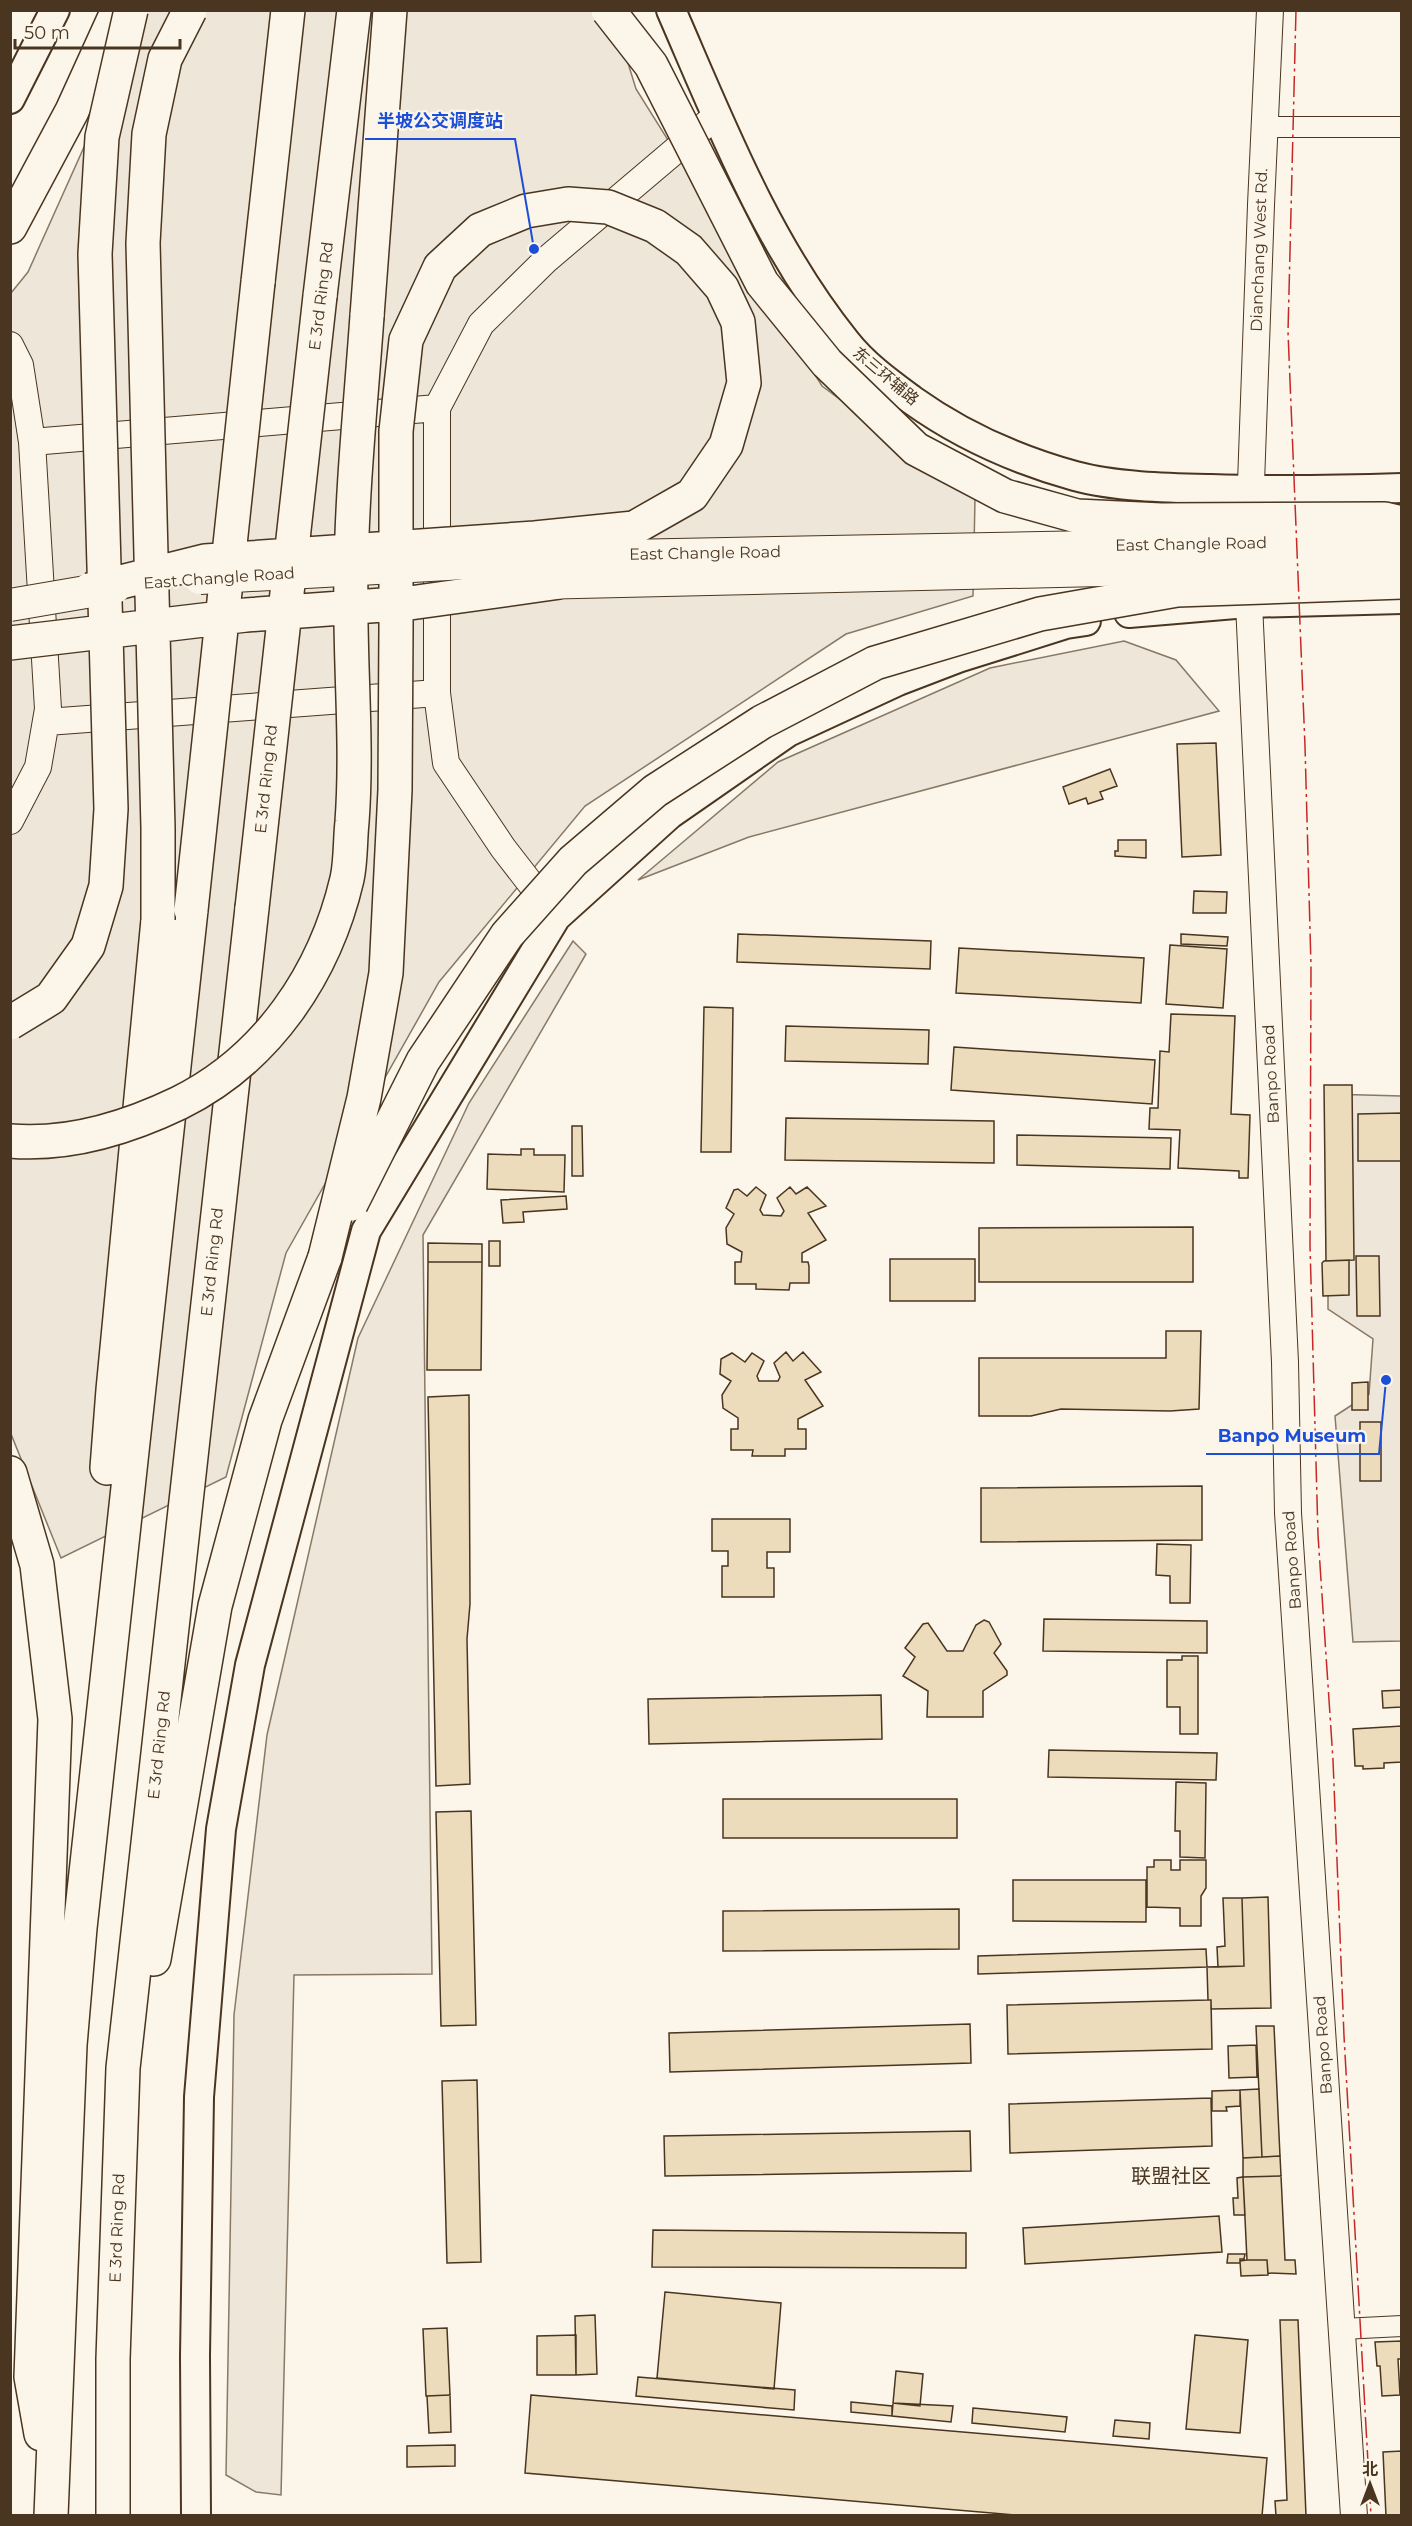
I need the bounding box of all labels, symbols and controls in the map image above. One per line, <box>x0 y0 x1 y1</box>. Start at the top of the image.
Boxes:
scale bar <box>15 12 180 50</box>
text: 50 m <box>24 22 70 44</box>
callout: 半坡公交调度站 <box>365 103 515 139</box>
text: 半坡公交调度站 <box>377 110 503 132</box>
street label: Dianchang West Rd. <box>1247 168 1271 332</box>
street label: E 3rd Ring Rd <box>305 241 337 351</box>
street label: 东三环辅路 <box>849 343 923 409</box>
street label: East Changle Road <box>1115 533 1267 555</box>
street label: East Changle Road <box>629 542 781 564</box>
street label: East Changle Road <box>143 563 295 593</box>
street label: E 3rd Ring Rd <box>251 724 281 834</box>
street label: Banpo Road <box>1259 1024 1283 1124</box>
street label: E 3rd Ring Rd <box>197 1207 227 1317</box>
callout: Banpo Museum <box>1206 1418 1379 1454</box>
text: Banpo Museum <box>1218 1425 1366 1447</box>
street label: Banpo Road <box>1279 1510 1305 1610</box>
street label: E 3rd Ring Rd <box>144 1690 174 1800</box>
street label: Banpo Road <box>1310 1995 1336 2095</box>
district label: 联盟社区 <box>1131 2164 1211 2188</box>
street label: E 3rd Ring Rd <box>106 2173 128 2283</box>
north arrow <box>1340 2454 1400 2514</box>
text: 北 <box>1362 2460 1378 2479</box>

